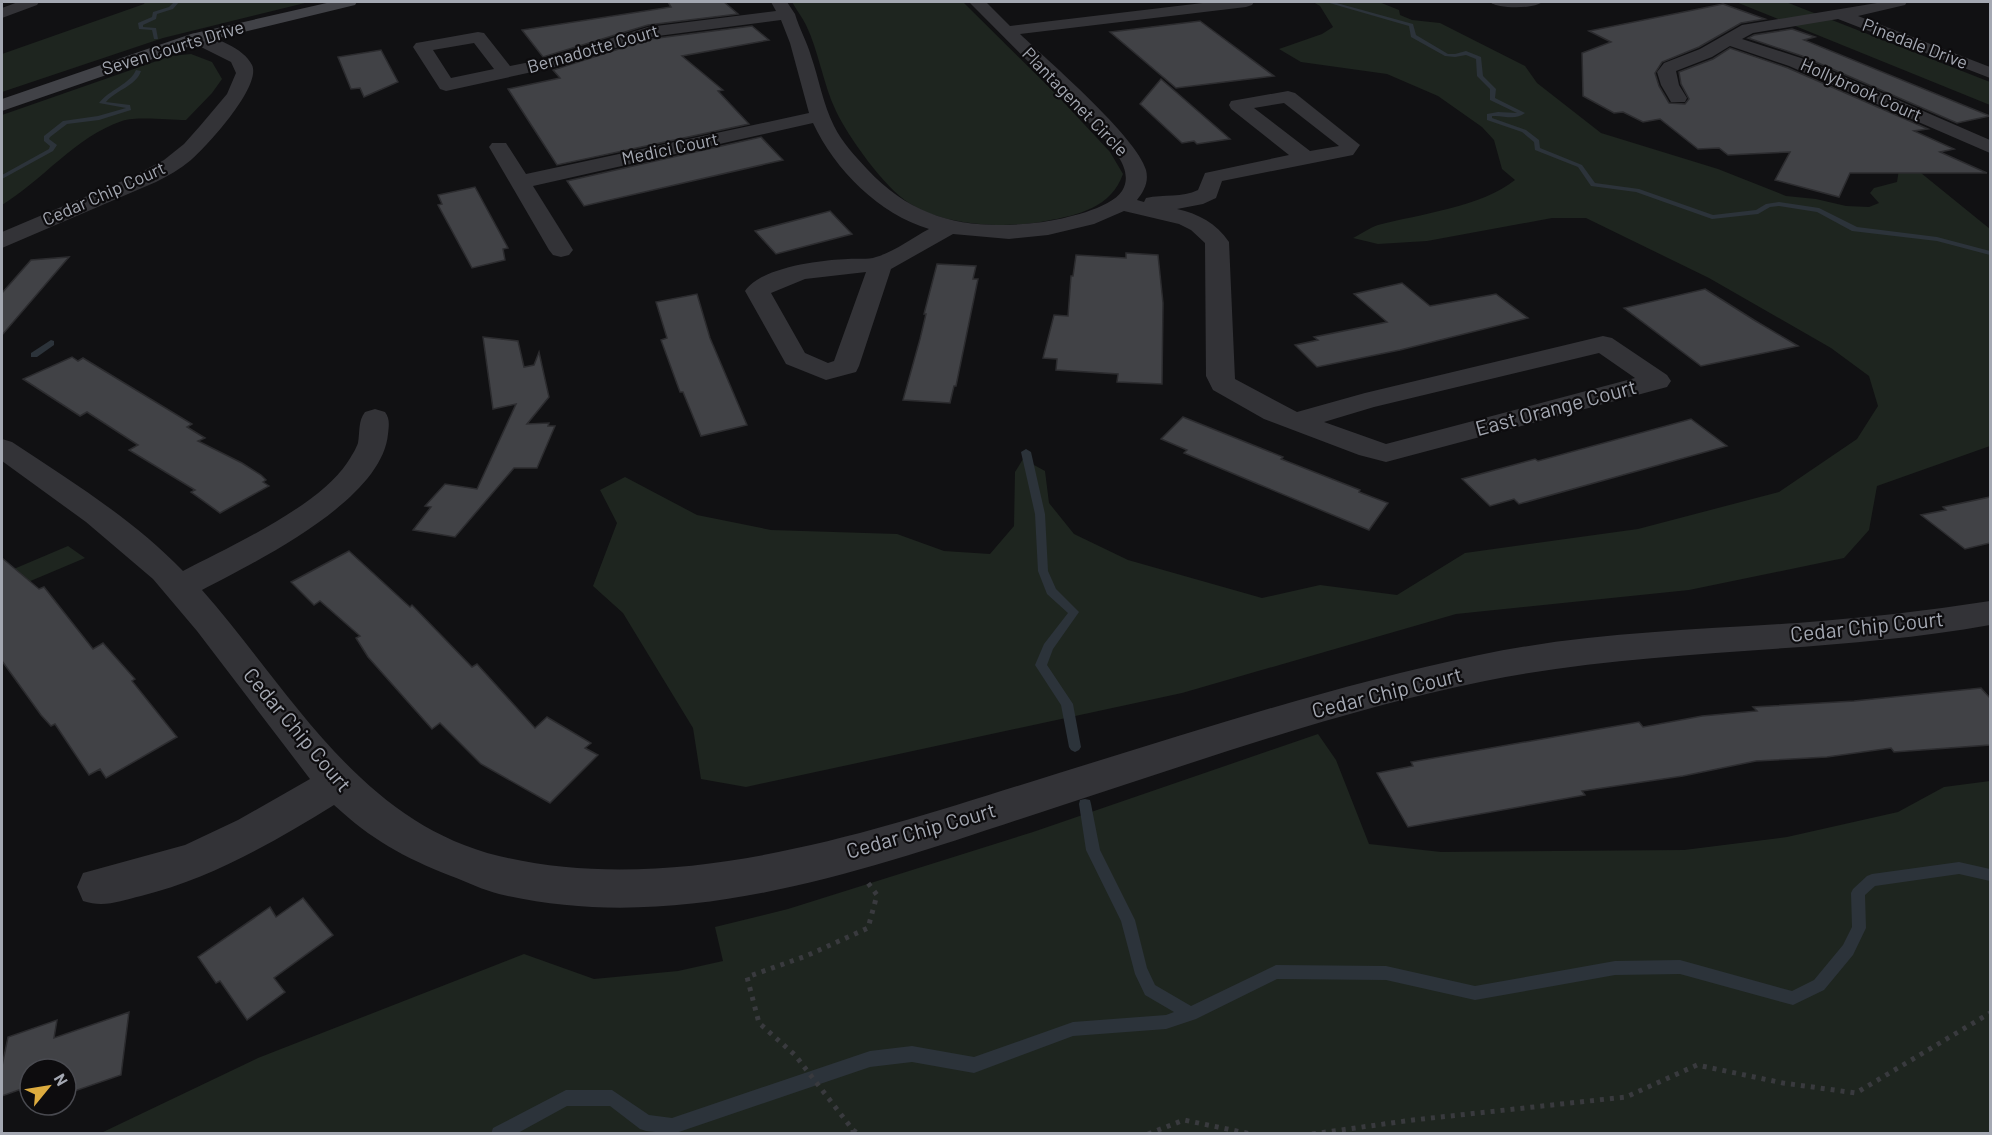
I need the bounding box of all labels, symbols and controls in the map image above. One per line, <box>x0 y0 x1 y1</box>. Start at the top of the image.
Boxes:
street label: Pinedale Drive <box>1860 13 1971 73</box>
street label: Seven Courts Drive <box>99 15 246 79</box>
street label: Bernadotte Court <box>525 19 661 77</box>
street label: Plantagenet Circle <box>1018 42 1133 160</box>
street label: Hollybrook Court <box>1797 53 1925 126</box>
street label: Medici Court <box>619 127 720 169</box>
street label: Cedar Chip Court <box>39 156 168 230</box>
street label: East Orange Court <box>1472 373 1639 440</box>
street label: Cedar Chip Court <box>1789 605 1945 646</box>
street label: Cedar Chip Court <box>1309 661 1464 722</box>
street label: Cedar Chip Court <box>239 662 357 796</box>
street label: Cedar Chip Court <box>843 796 998 863</box>
north arrow <box>18 1057 78 1117</box>
text: N <box>51 1070 72 1089</box>

